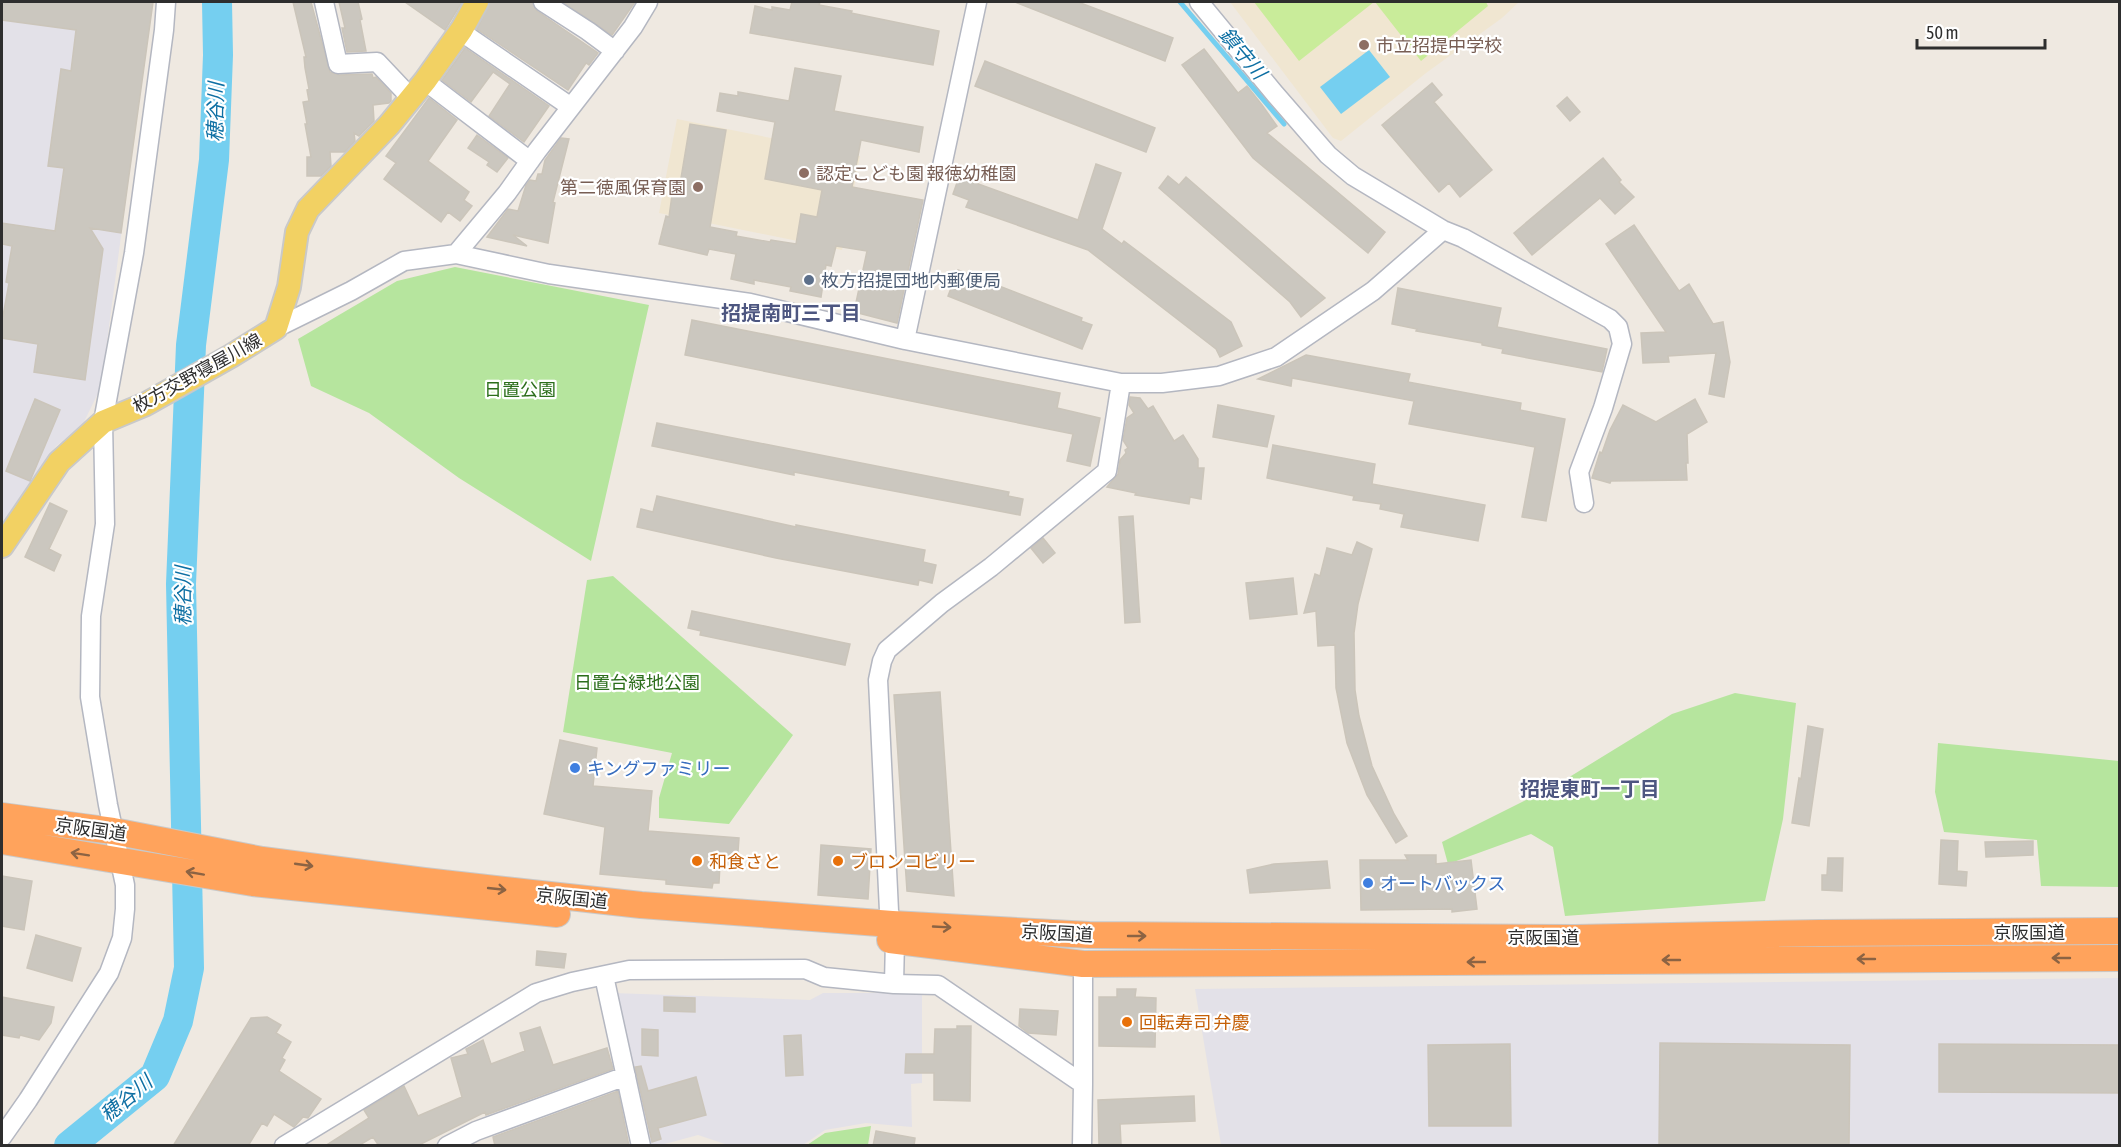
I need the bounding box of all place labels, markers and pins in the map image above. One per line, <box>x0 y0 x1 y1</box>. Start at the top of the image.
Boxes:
place label: 市立招提中学校 <box>1376 35 1502 56</box>
marker: 市立招提中学校 <box>1357 38 1371 52</box>
place label: 認定こども園 報徳幼稚園 <box>816 163 1016 184</box>
marker: 認定こども園 報徳幼稚園 <box>797 166 811 180</box>
place label: 第二徳風保育園 <box>560 177 686 198</box>
marker: 第二徳風保育園 <box>691 180 705 194</box>
place label: 枚方招提団地内郵便局 <box>821 270 1001 291</box>
marker: 枚方招提団地内郵便局 <box>802 273 816 287</box>
place label: キングファミリー <box>587 758 730 779</box>
marker: キングファミリー <box>568 761 582 775</box>
place label: 和食さと <box>709 851 781 872</box>
place label: ブロンコビリー <box>850 851 976 872</box>
marker: 和食さと <box>690 854 704 868</box>
marker: ブロンコビリー <box>831 854 845 868</box>
place label: オートバックス <box>1380 873 1505 894</box>
marker: オートバックス <box>1361 876 1375 890</box>
place label: 回転寿司 弁慶 <box>1139 1012 1249 1033</box>
marker: 回転寿司 弁慶 <box>1120 1015 1134 1029</box>

